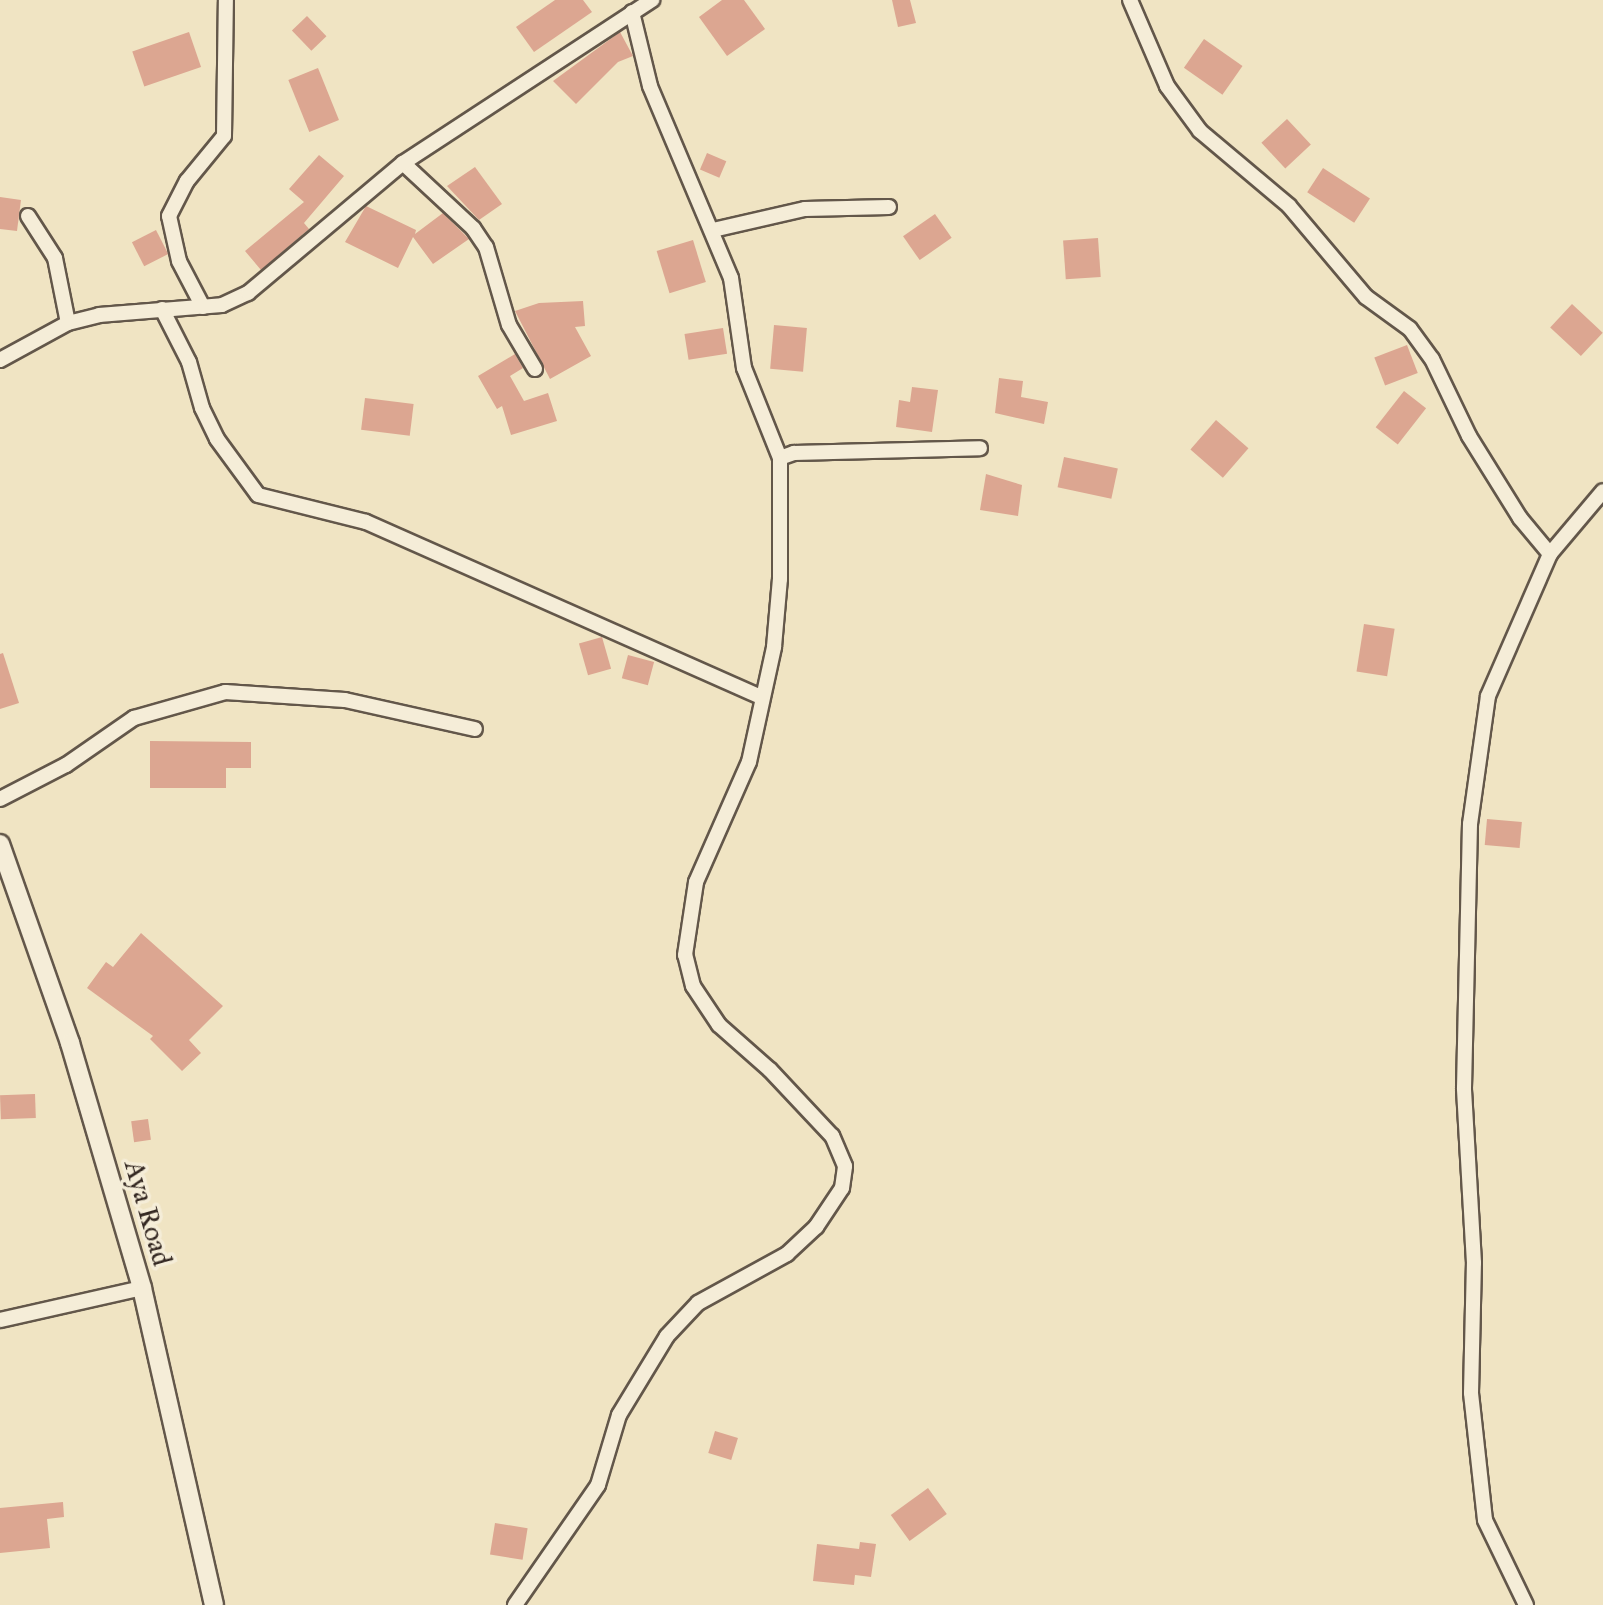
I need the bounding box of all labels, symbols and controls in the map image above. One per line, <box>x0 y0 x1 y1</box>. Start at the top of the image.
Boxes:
street label: Aya Road <box>117 1156 179 1270</box>

